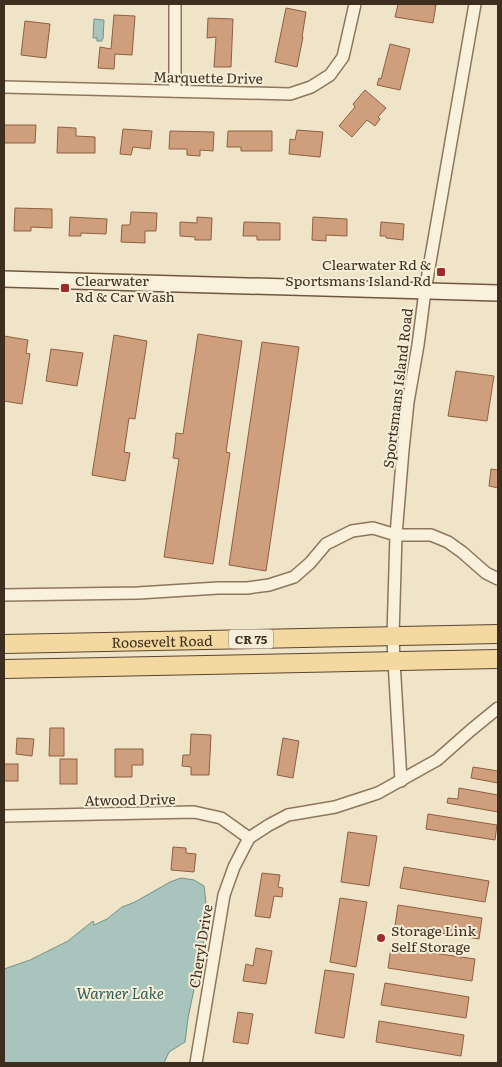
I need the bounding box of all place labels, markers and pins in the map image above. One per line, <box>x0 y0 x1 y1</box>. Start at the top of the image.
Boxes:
place label: Clearwater Rd & Sportsmans Island Rd <box>285 254 431 290</box>
marker: Clearwater Rd & Sportsmans Island Rd <box>435 266 447 278</box>
place label: Clearwater Rd & Car Wash <box>75 270 175 306</box>
marker: Clearwater Rd & Car Wash <box>59 282 71 294</box>
place label: Storage Link Self Storage <box>391 920 476 956</box>
marker: Storage Link Self Storage <box>375 932 387 944</box>

